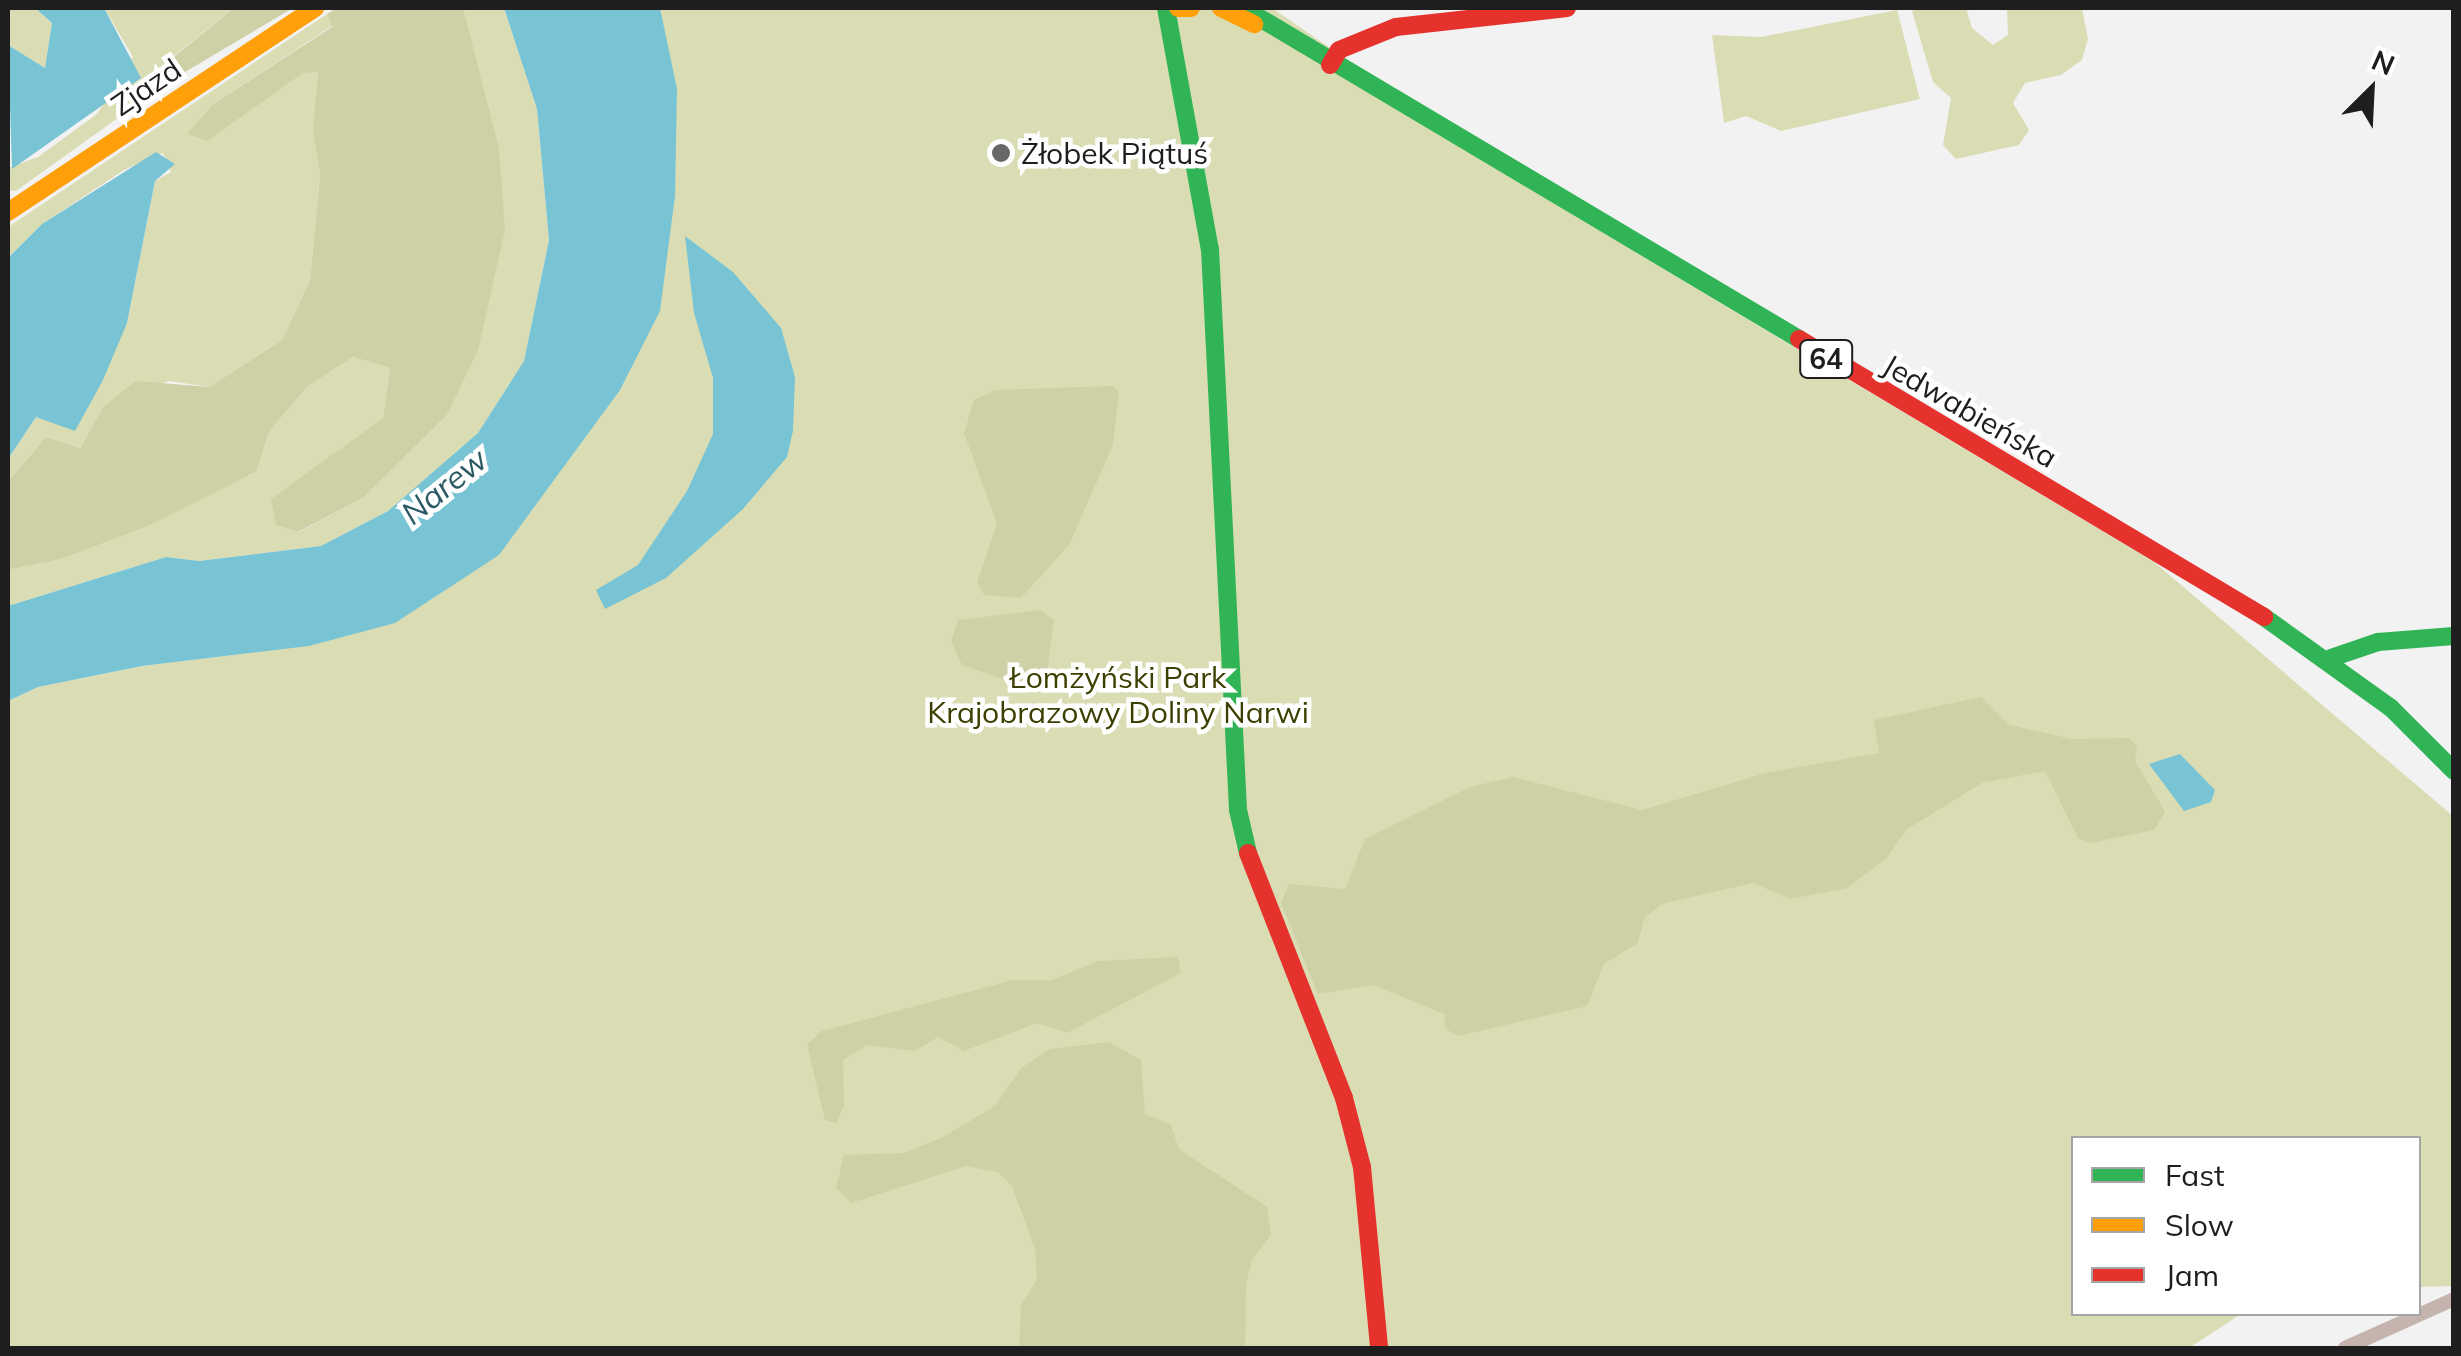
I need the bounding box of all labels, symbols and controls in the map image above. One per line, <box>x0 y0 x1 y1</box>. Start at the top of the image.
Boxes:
north arrow <box>2321 40 2421 140</box>
text: N <box>2367 42 2400 82</box>
street label: Zjazd <box>104 51 188 123</box>
place label: Żłobek Piątuś <box>1021 135 1208 171</box>
marker: Żłobek Piątuś <box>990 142 1012 164</box>
road number: 64 <box>1798 336 1854 382</box>
street label: Jedwabieńska <box>1876 347 2064 475</box>
water label: Narew <box>393 440 495 532</box>
park label: Łomżyński Park Krajobrazowy Doliny Narwi <box>927 659 1309 730</box>
legend <box>2071 1136 2421 1316</box>
text: Fast <box>2165 1156 2225 1194</box>
text: Slow <box>2165 1206 2234 1244</box>
text: Jam <box>2165 1256 2219 1294</box>

